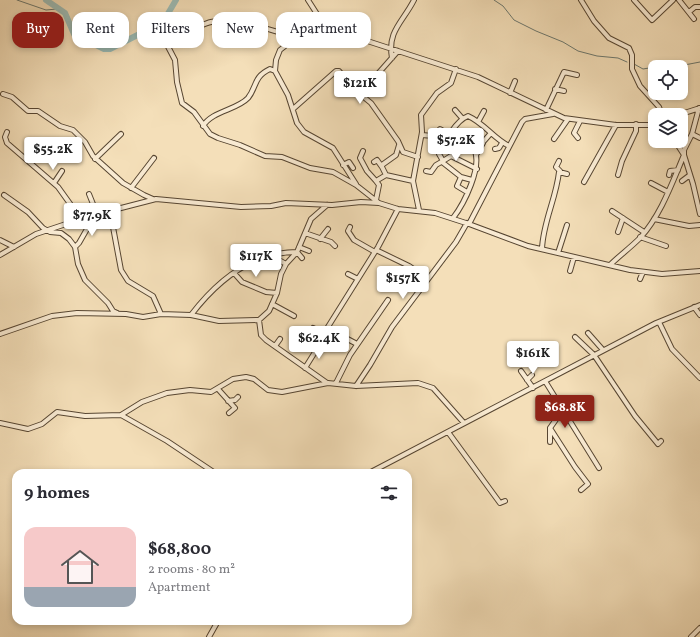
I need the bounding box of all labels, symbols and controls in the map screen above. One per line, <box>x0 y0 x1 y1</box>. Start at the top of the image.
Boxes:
chip: Buy <box>12 12 64 48</box>
chip: Rent <box>72 12 129 48</box>
chip: Filters <box>137 12 204 48</box>
chip: New <box>212 12 268 48</box>
chip: Apartment <box>276 12 371 48</box>
map controls <box>648 60 688 148</box>
button: locate <box>648 60 688 100</box>
pin: $121K <box>332 71 388 105</box>
text: $121K <box>343 75 377 93</box>
button: layers <box>648 108 688 148</box>
pin: $57.2K <box>423 128 489 162</box>
text: $57.2K <box>437 132 475 150</box>
pin: $55.2K <box>20 137 86 171</box>
text: $55.2K <box>33 141 73 159</box>
pin: $77.9K <box>59 203 125 237</box>
text: $77.9K <box>73 207 111 225</box>
pin: $117K <box>228 244 284 278</box>
text: $117K <box>239 248 273 266</box>
pin: $157K <box>375 266 431 300</box>
text: $157K <box>386 270 420 288</box>
pin: $62.4K <box>286 326 352 360</box>
text: $62.4K <box>298 330 340 348</box>
pin: $161K <box>505 341 561 375</box>
text: $161K <box>516 345 550 363</box>
pin: $68.8K <box>532 395 598 429</box>
text: $68.8K <box>544 399 586 417</box>
text: 9 homes <box>24 482 90 505</box>
icon: filters <box>378 482 400 504</box>
text: $68,800 <box>148 538 211 561</box>
icon: home <box>56 543 104 591</box>
text: 2 rooms · 80 m² <box>148 561 235 579</box>
text: Apartment <box>148 579 211 597</box>

